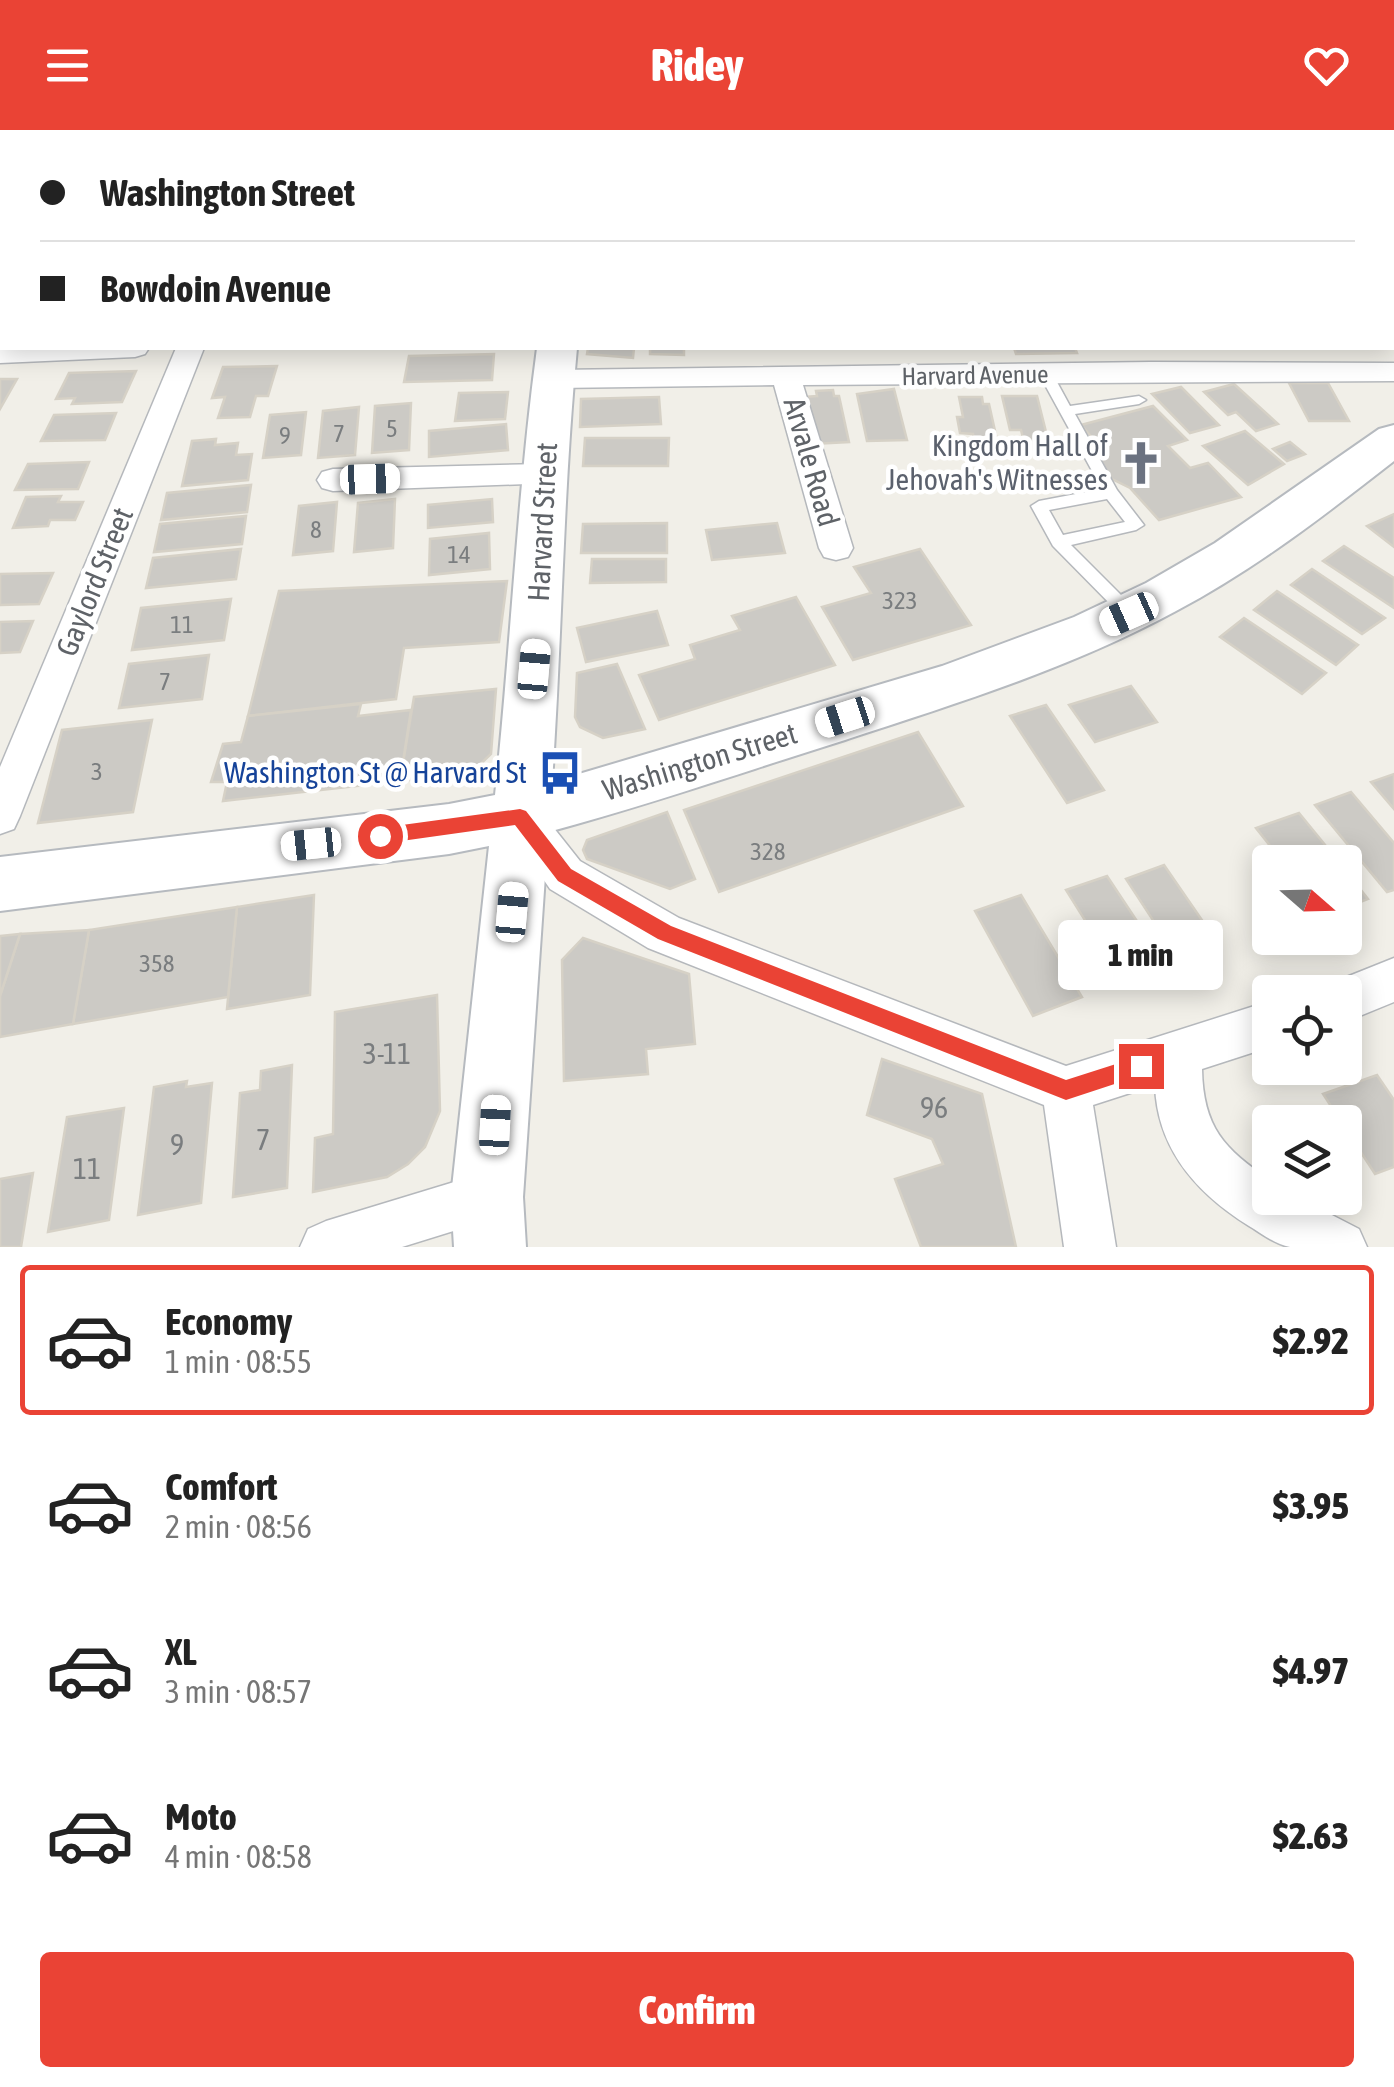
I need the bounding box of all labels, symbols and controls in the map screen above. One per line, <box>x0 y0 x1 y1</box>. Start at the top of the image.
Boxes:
icon: menu <box>40 38 95 93</box>
icon: heart <box>1299 38 1354 93</box>
text: Ridey <box>651 39 743 91</box>
text: Washington Street <box>100 171 355 214</box>
text: Bowdoin Avenue <box>100 267 331 310</box>
street label: Harvard Avenue <box>901 360 1049 390</box>
street label: Arvale Road <box>777 393 847 530</box>
house number: 5 <box>386 414 398 442</box>
house number: 7 <box>333 419 345 447</box>
house number: 9 <box>279 421 291 449</box>
place label: Kingdom Hall of Jehovah's Witnesses <box>886 428 1108 496</box>
church icon: Kingdom Hall of Jehovah's Witnesses <box>1117 439 1165 487</box>
street label: Harvard Street <box>521 442 563 602</box>
car <box>339 463 401 495</box>
street label: Gaylord Street <box>49 502 139 661</box>
house number: 8 <box>310 515 322 543</box>
house number: 14 <box>447 540 471 568</box>
house number: 323 <box>882 586 918 614</box>
car <box>1095 588 1163 640</box>
house number: 11 <box>170 610 194 638</box>
car <box>516 638 552 700</box>
house number: 7 <box>159 667 171 695</box>
car <box>812 693 878 741</box>
street label: Washington Street <box>599 715 801 807</box>
bus stop icon: Washington St @ Harvard St <box>536 749 584 797</box>
place label: Washington St @ Harvard St <box>224 755 527 789</box>
house number: 3 <box>91 757 103 785</box>
route start <box>358 814 403 859</box>
car <box>280 826 342 862</box>
house number: 328 <box>750 837 786 865</box>
north arrow <box>1252 845 1362 955</box>
map controls <box>1252 845 1362 1215</box>
car <box>494 881 530 943</box>
callout: 1 min <box>1058 921 1224 991</box>
text: 1 min <box>1108 936 1173 973</box>
house number: 358 <box>139 949 175 977</box>
button: locate <box>1252 975 1362 1085</box>
house number: 3-11 <box>363 1036 411 1070</box>
route end <box>1119 1044 1164 1089</box>
house number: 96 <box>920 1090 948 1124</box>
car <box>478 1094 512 1156</box>
button: layers <box>1252 1105 1362 1215</box>
house number: 7 <box>256 1122 270 1156</box>
house number: 9 <box>170 1127 184 1161</box>
house number: 11 <box>73 1151 101 1185</box>
icon: car <box>45 1295 135 1385</box>
text: Economy <box>165 1300 292 1343</box>
text: $2.92 <box>1273 1319 1349 1362</box>
text: 1 min · 08:55 <box>165 1343 312 1380</box>
icon: car <box>45 1460 135 1550</box>
text: Comfort <box>165 1465 277 1508</box>
text: $3.95 <box>1273 1484 1349 1527</box>
text: 2 min · 08:56 <box>165 1508 312 1545</box>
icon: car <box>45 1625 135 1715</box>
text: XL <box>165 1630 197 1673</box>
text: $4.97 <box>1273 1649 1349 1692</box>
text: 3 min · 08:57 <box>165 1673 312 1710</box>
icon: car <box>45 1790 135 1880</box>
text: Moto <box>165 1795 237 1838</box>
text: $2.63 <box>1273 1814 1349 1857</box>
text: 4 min · 08:58 <box>165 1838 312 1875</box>
button: Confirm <box>40 1952 1354 2067</box>

